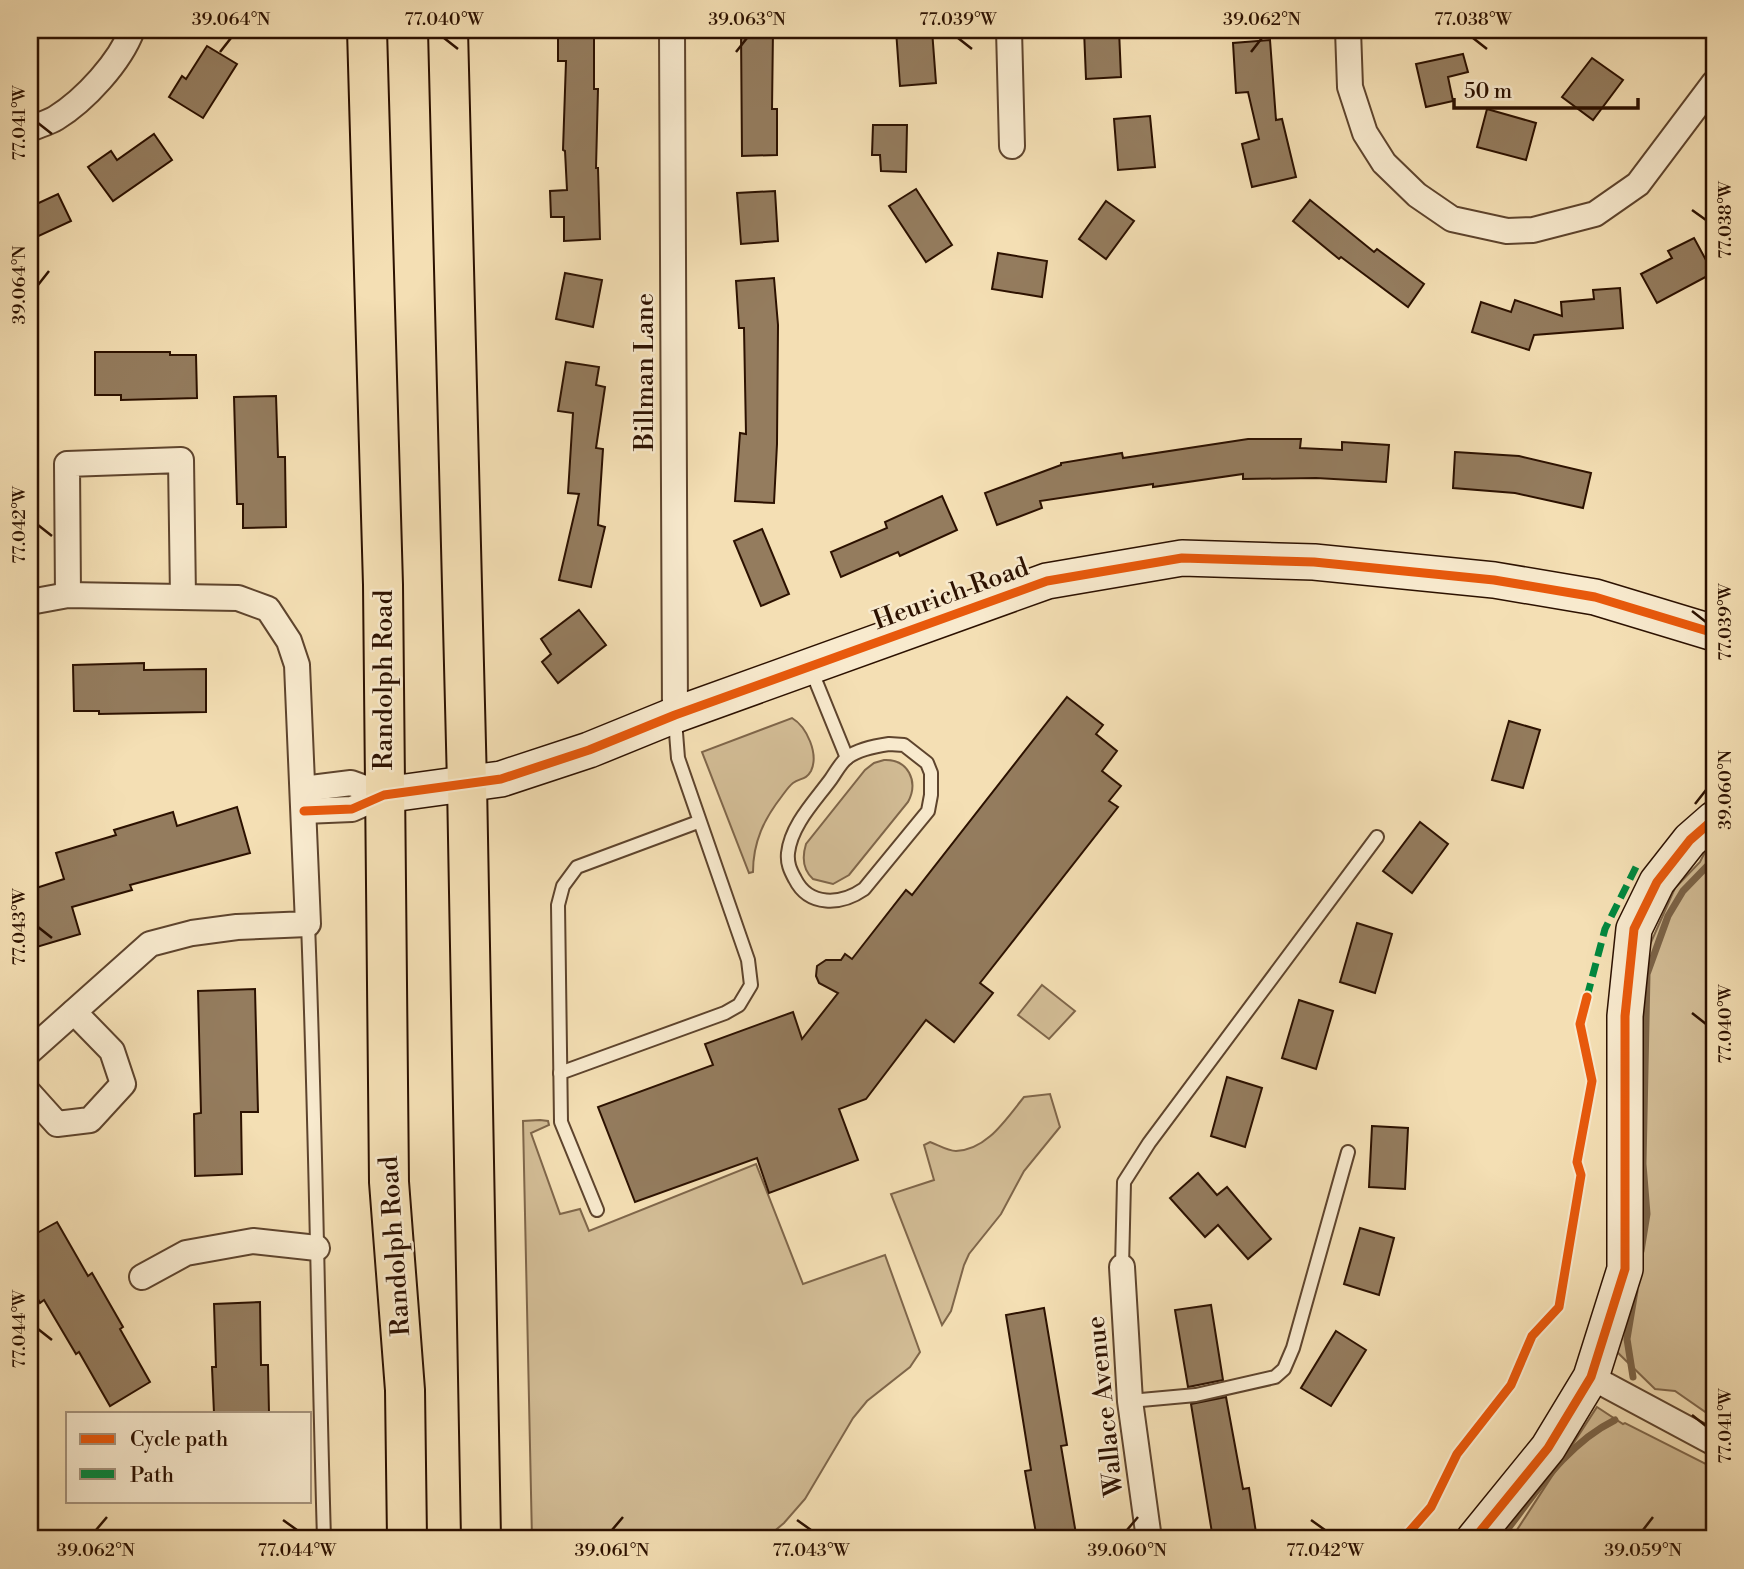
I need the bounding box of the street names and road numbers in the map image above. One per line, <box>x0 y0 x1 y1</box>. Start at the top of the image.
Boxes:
street label: Billman Lane <box>629 293 661 452</box>
street label: Heurich Road <box>869 551 1033 637</box>
street label: Randolph Road <box>368 590 400 770</box>
street label: Randolph Road <box>373 1155 417 1337</box>
street label: Wallace Avenue <box>1080 1314 1130 1499</box>

